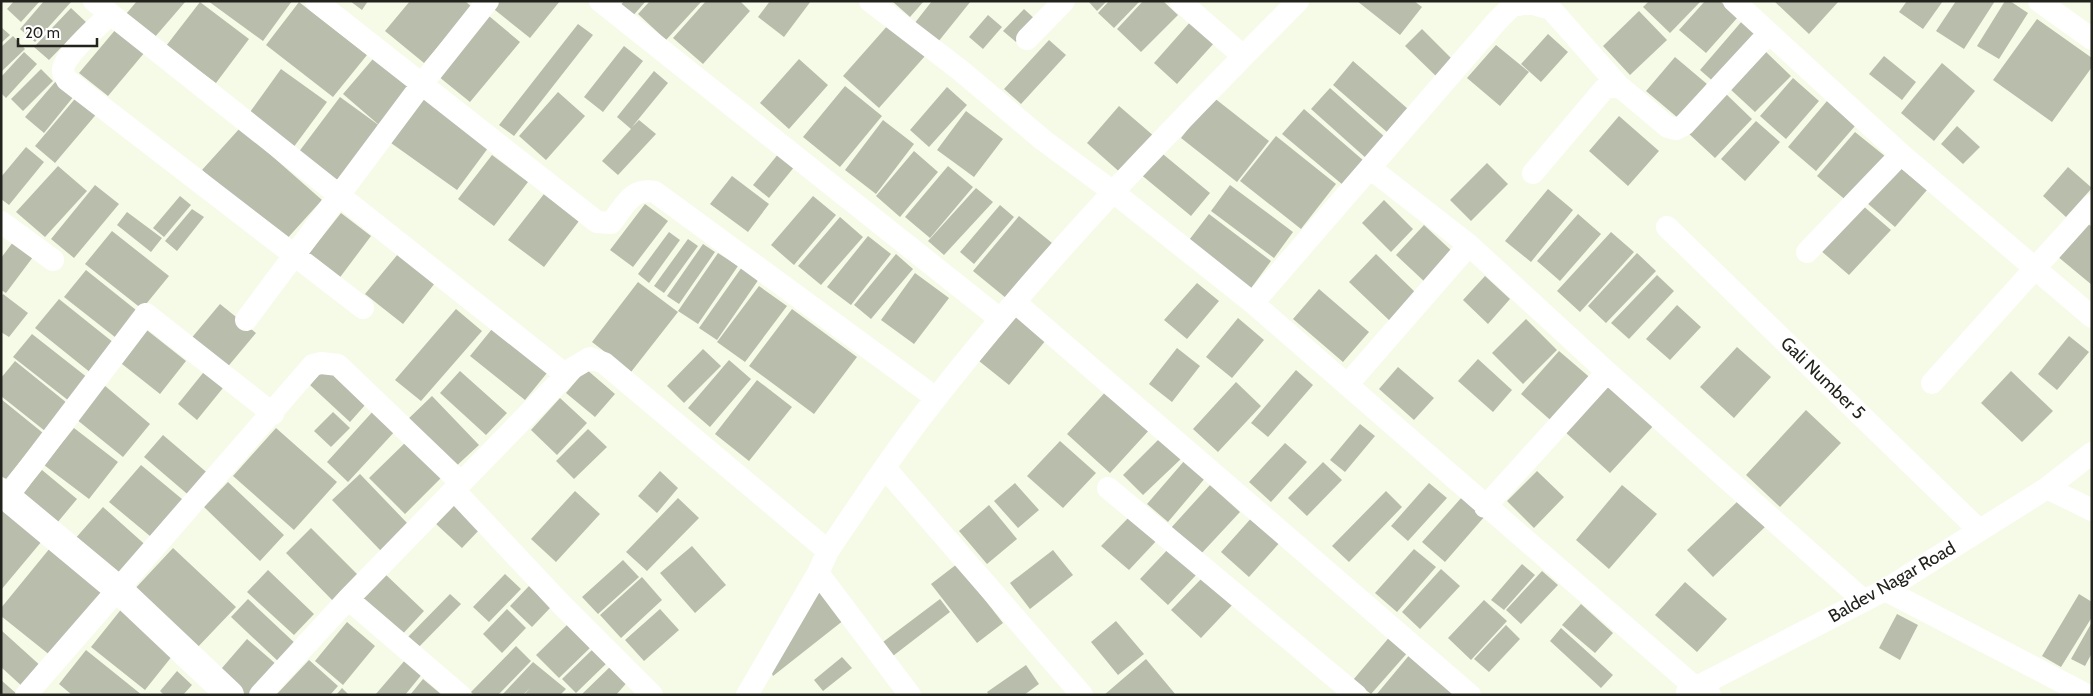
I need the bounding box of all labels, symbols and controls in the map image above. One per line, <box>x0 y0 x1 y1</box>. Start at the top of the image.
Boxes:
scale bar <box>18 15 96 47</box>
text: 20 m <box>25 24 60 42</box>
street label: Gali Number 5 <box>1776 332 1870 424</box>
street label: Baldev Nagar Road <box>1825 537 1959 627</box>

